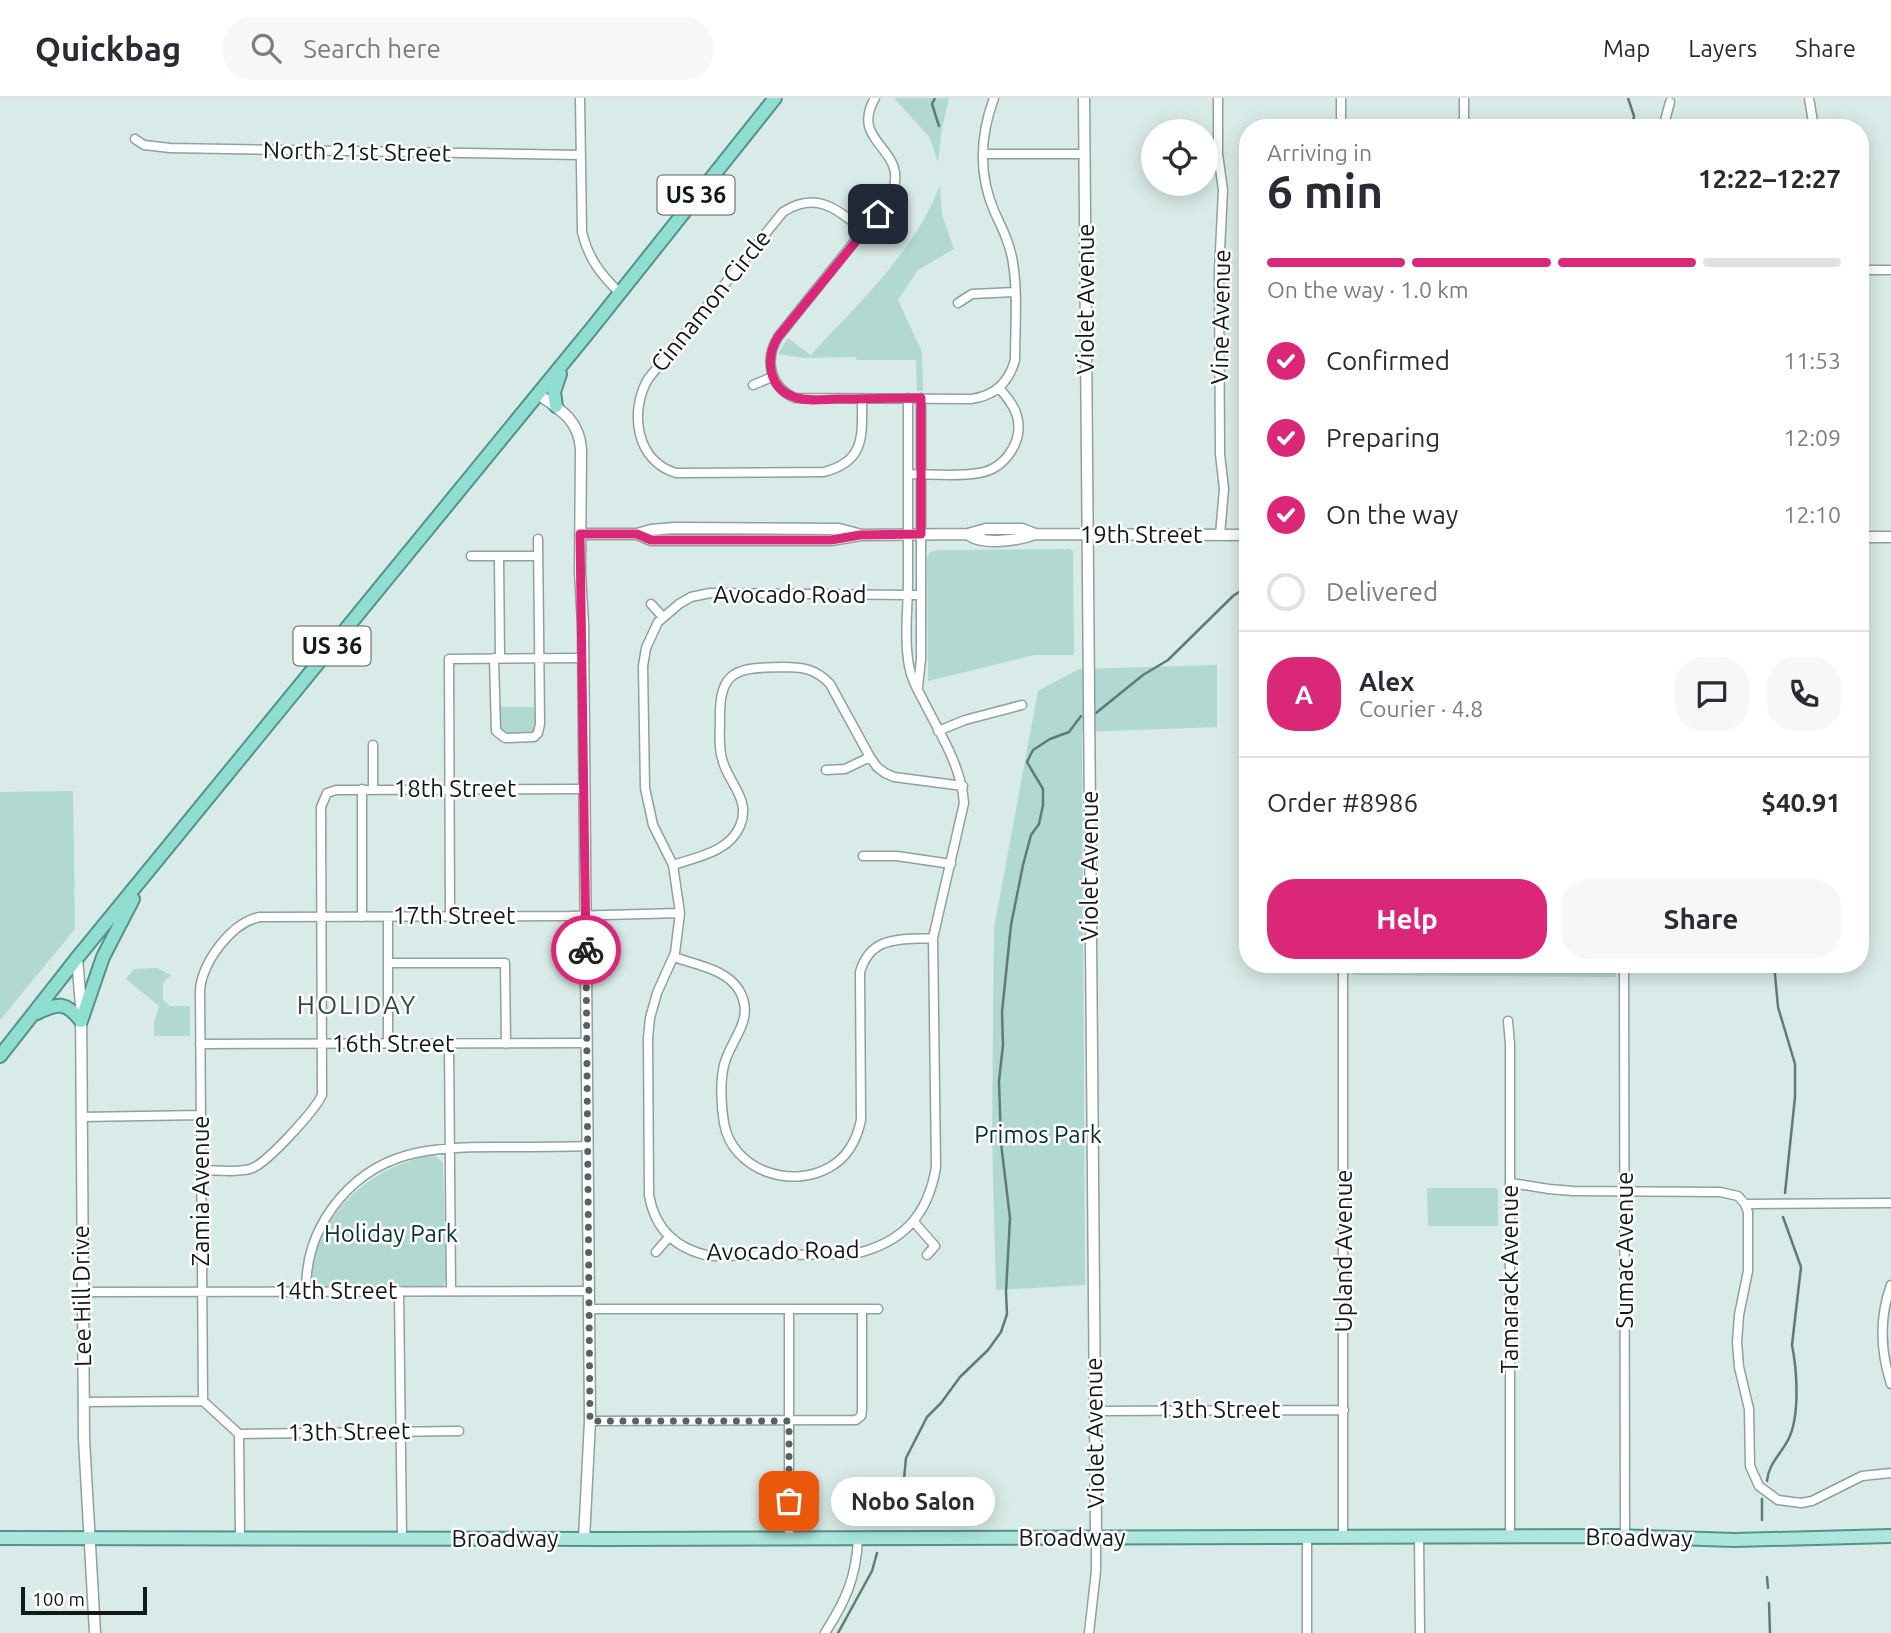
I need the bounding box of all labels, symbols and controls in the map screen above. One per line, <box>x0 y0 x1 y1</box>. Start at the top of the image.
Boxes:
search box <box>223 17 713 80</box>
icon: search <box>247 29 285 67</box>
text: Quickbag <box>35 30 181 67</box>
text: Search here <box>303 34 441 63</box>
text: Map <box>1603 35 1650 62</box>
text: Layers <box>1688 35 1757 62</box>
text: Share <box>1795 35 1856 62</box>
map controls <box>1141 119 1218 196</box>
button: locate <box>1141 119 1218 196</box>
street label: North 21st Street <box>263 136 452 167</box>
text: Arriving in <box>1267 140 1372 165</box>
text: 12:22–12:27 <box>1698 164 1841 193</box>
text: 6 min <box>1267 165 1383 217</box>
road number: US 36 <box>658 176 734 214</box>
pin <box>848 184 908 244</box>
icon: home <box>859 195 897 233</box>
street label: Violet Avenue <box>1072 223 1099 375</box>
street label: Cinnamon Circle <box>645 224 776 377</box>
street label: Vine Avenue <box>1206 249 1235 385</box>
text: On the way · 1.0 km <box>1267 277 1469 302</box>
icon: check <box>1267 342 1305 380</box>
text: Confirmed <box>1326 346 1450 375</box>
text: 11:53 <box>1783 348 1841 373</box>
icon: check <box>1267 419 1305 457</box>
text: Preparing <box>1326 423 1440 452</box>
text: 12:09 <box>1783 425 1841 450</box>
icon: check <box>1267 496 1305 534</box>
text: On the way <box>1326 500 1458 529</box>
text: 12:10 <box>1783 502 1841 527</box>
street label: 19th Street <box>1080 521 1203 548</box>
text: Delivered <box>1326 577 1438 606</box>
street label: Avocado Road <box>713 581 867 608</box>
road number: US 36 <box>294 626 370 666</box>
button: chat <box>1675 657 1749 731</box>
button: phone <box>1767 657 1841 731</box>
text: Alex <box>1359 667 1414 696</box>
text: A <box>1295 680 1313 709</box>
text: Courier · 4.8 <box>1359 696 1483 721</box>
street label: 18th Street <box>394 775 517 802</box>
text: Order #8986 <box>1267 788 1418 817</box>
text: $40.91 <box>1761 788 1841 817</box>
street label: Violet Avenue <box>1076 790 1103 942</box>
button: Help <box>1267 879 1547 959</box>
button: Share <box>1561 879 1841 959</box>
street label: 17th Street <box>393 902 516 929</box>
courier <box>551 915 621 985</box>
icon: bike <box>567 931 605 969</box>
district label: HOLIDAY <box>297 990 417 1019</box>
street label: 16th Street <box>332 1030 455 1057</box>
street label: Zamia Avenue <box>187 1115 214 1267</box>
park label: Primos Park <box>974 1121 1102 1148</box>
street label: Upland Avenue <box>1330 1169 1357 1333</box>
street label: Sumac Avenue <box>1611 1172 1638 1328</box>
street label: Tamarack Avenue <box>1496 1185 1523 1373</box>
park label: Holiday Park <box>324 1220 458 1247</box>
street label: Lee Hill Drive <box>67 1225 96 1367</box>
street label: Avocado Road <box>706 1236 860 1265</box>
street label: 14th Street <box>275 1277 398 1304</box>
street label: Violet Avenue <box>1080 1357 1109 1509</box>
street label: 13th Street <box>1158 1396 1281 1423</box>
street label: 13th Street <box>287 1417 411 1446</box>
pin <box>759 1471 819 1531</box>
callout: Nobo Salon <box>831 1476 996 1526</box>
icon: bag <box>770 1482 808 1520</box>
text: Nobo Salon <box>851 1489 975 1514</box>
street label: Broadway <box>1585 1523 1693 1552</box>
street label: Broadway <box>1018 1524 1126 1551</box>
street label: Broadway <box>451 1525 559 1552</box>
scale bar <box>21 1584 147 1616</box>
text: 100 m <box>32 1588 85 1610</box>

